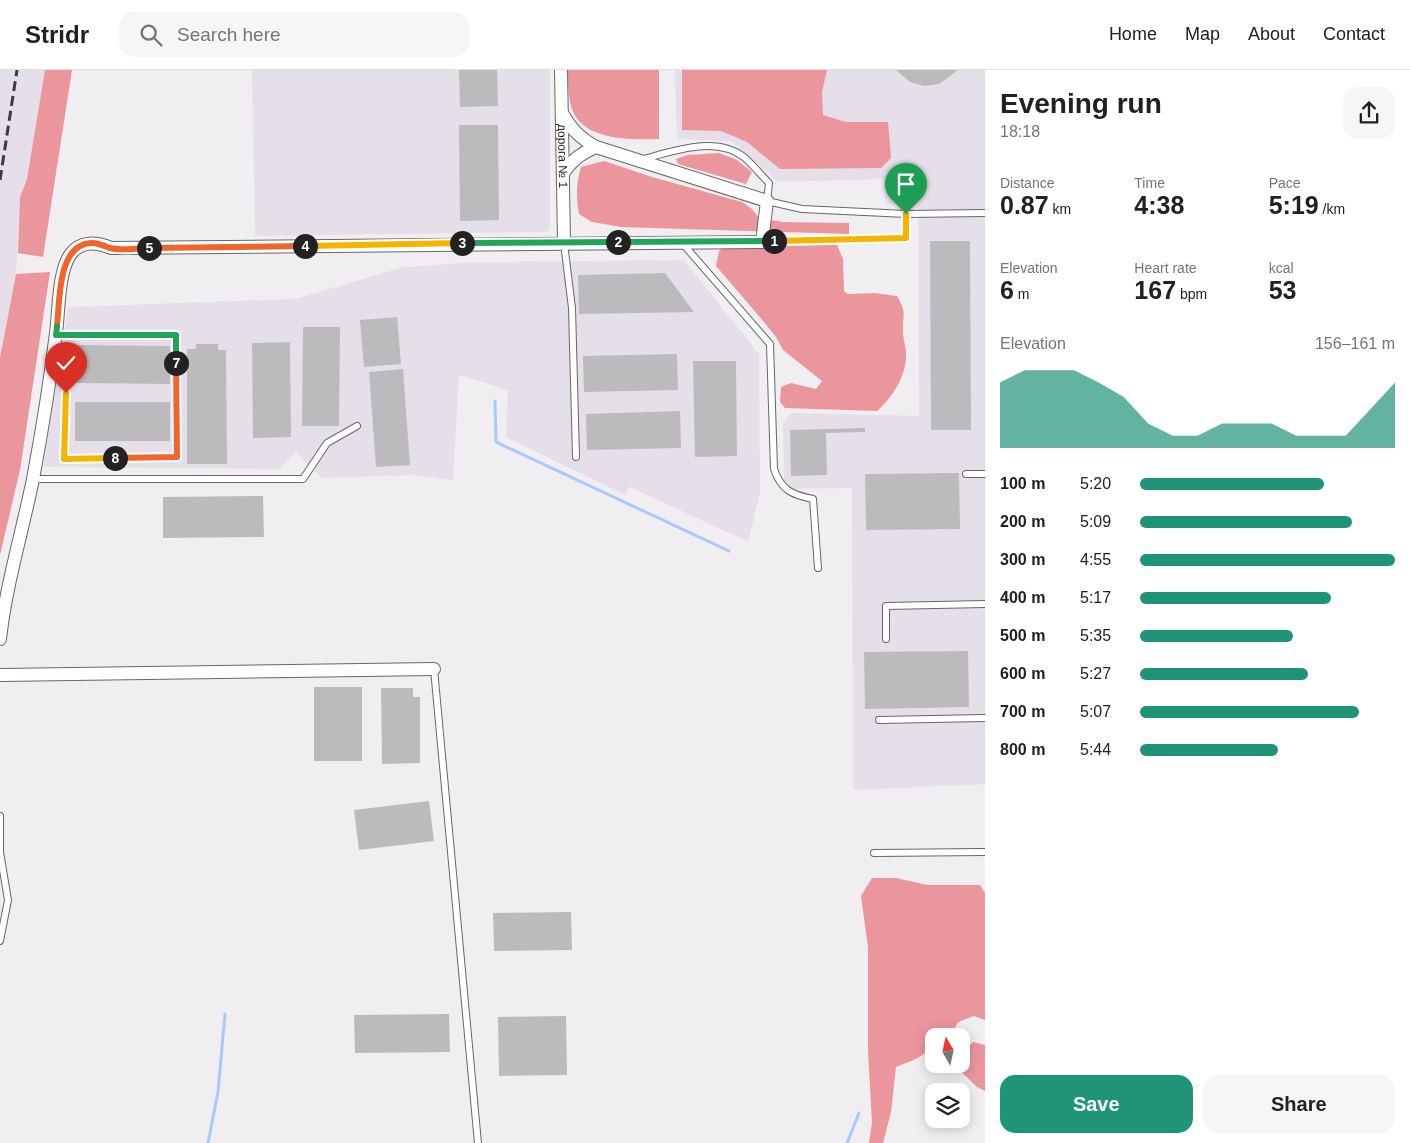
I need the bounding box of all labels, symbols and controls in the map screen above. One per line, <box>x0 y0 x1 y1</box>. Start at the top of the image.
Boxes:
search box <box>119 12 469 57</box>
text: Stridr <box>25 21 89 48</box>
icon: search <box>137 21 165 49</box>
text: Search here <box>177 24 281 45</box>
text: Home <box>1109 24 1157 44</box>
text: Map <box>1185 24 1220 44</box>
text: About <box>1248 24 1295 44</box>
text: Contact <box>1323 24 1385 44</box>
button: share <box>1343 87 1395 139</box>
text: Evening run <box>1000 88 1162 119</box>
text: 18:18 <box>1000 123 1040 140</box>
street label: дорога № 1 <box>555 124 570 188</box>
pin <box>885 163 927 214</box>
icon: arrive <box>892 170 920 198</box>
text: Distance <box>1000 175 1054 191</box>
text: Time <box>1134 175 1165 191</box>
text: Pace <box>1269 175 1301 191</box>
text: 0.87 <box>1000 191 1049 219</box>
text: 4:38 <box>1134 191 1184 219</box>
text: 5:19 <box>1269 191 1319 219</box>
text: km <box>1049 201 1071 217</box>
text: /km <box>1319 201 1345 217</box>
pin: 1 <box>762 228 786 254</box>
pin: 3 <box>450 230 474 256</box>
pin: 2 <box>606 230 630 254</box>
text: 1 <box>771 233 778 249</box>
pin: 4 <box>292 234 318 258</box>
text: 2 <box>615 234 622 250</box>
text: 3 <box>459 235 466 251</box>
pin: 5 <box>136 236 162 260</box>
text: 4 <box>302 238 309 254</box>
text: 5 <box>146 240 153 256</box>
text: Elevation <box>1000 260 1058 276</box>
text: Heart rate <box>1134 260 1197 276</box>
text: kcal <box>1269 260 1294 276</box>
text: 6 <box>1000 276 1014 304</box>
text: 167 <box>1134 276 1176 304</box>
text: 53 <box>1269 276 1296 304</box>
text: m <box>1014 286 1029 302</box>
text: bpm <box>1176 286 1207 302</box>
text: Elevation <box>1000 335 1066 352</box>
text: 156–161 m <box>1315 335 1395 352</box>
pin <box>45 342 87 393</box>
icon: check <box>52 349 80 377</box>
pin: 7 <box>164 350 188 376</box>
text: 7 <box>173 355 180 371</box>
pin: 8 <box>102 446 128 470</box>
text: 8 <box>112 450 119 466</box>
text: 100 m <box>1000 475 1045 492</box>
text: 5:20 <box>1080 475 1111 492</box>
text: 200 m <box>1000 513 1045 530</box>
text: 5:09 <box>1080 513 1111 530</box>
text: 300 m <box>1000 551 1045 568</box>
text: 4:55 <box>1080 551 1111 568</box>
text: 400 m <box>1000 589 1045 606</box>
text: 5:17 <box>1080 589 1111 606</box>
text: 500 m <box>1000 627 1045 644</box>
text: 5:35 <box>1080 627 1111 644</box>
text: 600 m <box>1000 665 1045 682</box>
text: 5:27 <box>1080 665 1111 682</box>
text: 700 m <box>1000 703 1045 720</box>
text: 5:07 <box>1080 703 1111 720</box>
text: 800 m <box>1000 741 1045 758</box>
text: 5:44 <box>1080 741 1111 758</box>
north arrow <box>925 1028 970 1072</box>
map controls <box>925 1028 970 1128</box>
button: Save <box>1000 1075 1193 1133</box>
button: Share <box>1203 1075 1395 1133</box>
button: layers <box>925 1083 970 1128</box>

